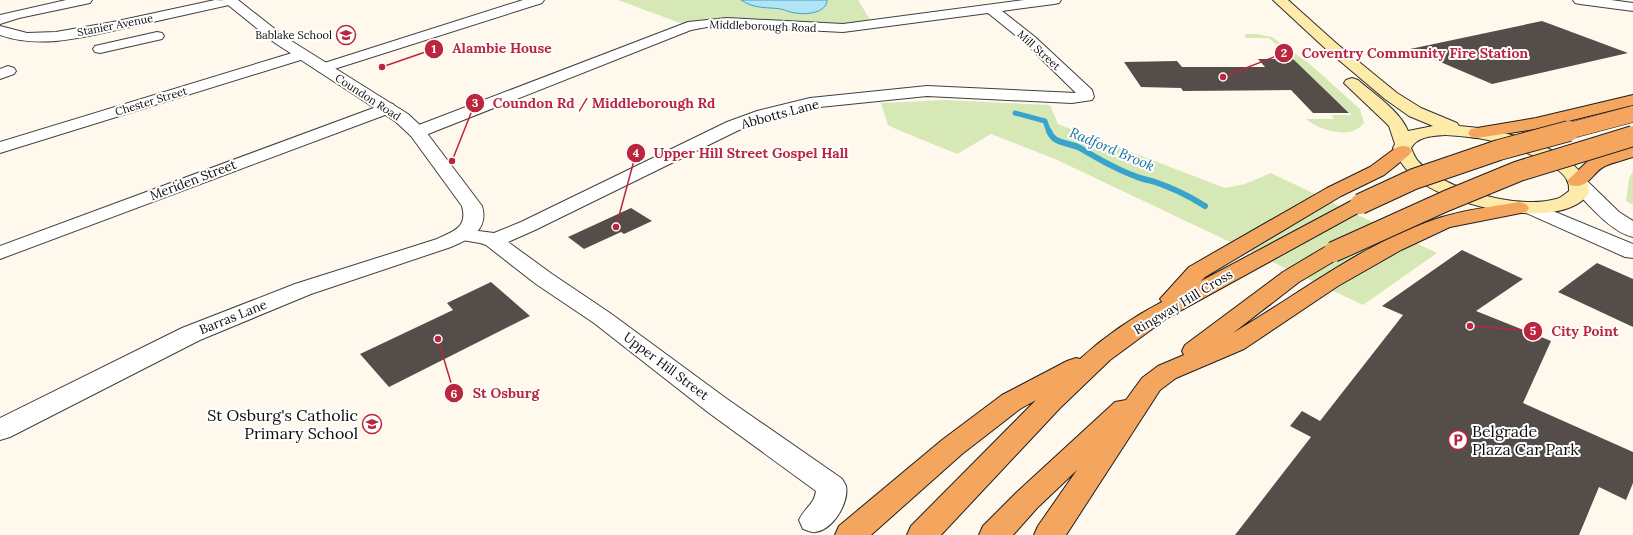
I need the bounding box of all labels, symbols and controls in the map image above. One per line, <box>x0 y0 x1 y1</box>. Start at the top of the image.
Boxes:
street label: Stanier Avenue <box>76 11 154 39</box>
street label: Middleborough Road <box>709 17 817 35</box>
school or university icon: Bablake School <box>335 24 357 46</box>
street label: Mill Street <box>1015 27 1064 74</box>
place label: Bablake School <box>255 28 332 42</box>
callout: Alambie House <box>424 36 560 62</box>
text: Alambie House <box>452 39 552 57</box>
callout: Coventry Community Fire Station <box>1274 40 1536 66</box>
text: 1 <box>432 41 437 56</box>
text: Coventry Community Fire Station <box>1302 44 1528 62</box>
text: 2 <box>1281 45 1287 60</box>
street label: Coundon Road <box>333 71 404 124</box>
street label: Chester Street <box>113 83 189 119</box>
callout: Coundon Rd / Middleborough Rd <box>465 90 723 116</box>
text: Coundon Rd / Middleborough Rd <box>493 94 715 112</box>
text: 3 <box>472 95 479 110</box>
street label: Abbotts Lane <box>738 95 821 133</box>
water label: Radford Brook <box>1067 123 1157 175</box>
callout: Upper Hill Street Gospel Hall <box>626 140 856 166</box>
text: Upper Hill Street Gospel Hall <box>654 144 849 162</box>
text: 4 <box>633 145 640 160</box>
street label: Meriden Street <box>147 156 239 204</box>
street label: Ringway Hill Cross <box>1130 266 1236 338</box>
street label: Barras Lane <box>197 296 269 338</box>
callout: City Point <box>1523 318 1627 344</box>
text: City Point <box>1551 322 1619 340</box>
text: 5 <box>1530 323 1537 338</box>
street label: Upper Hill Street <box>620 328 712 404</box>
callout: St Osburg <box>444 380 547 406</box>
text: St Osburg <box>473 384 540 402</box>
text: 6 <box>451 386 458 401</box>
place label: St Osburg's Catholic Primary School <box>207 405 358 443</box>
school or university icon: St Osburg's Catholic Primary School <box>361 413 383 435</box>
place label: Belgrade Plaza Car Park <box>1472 421 1579 459</box>
parking icon: Belgrade Plaza Car Park <box>1447 429 1469 451</box>

